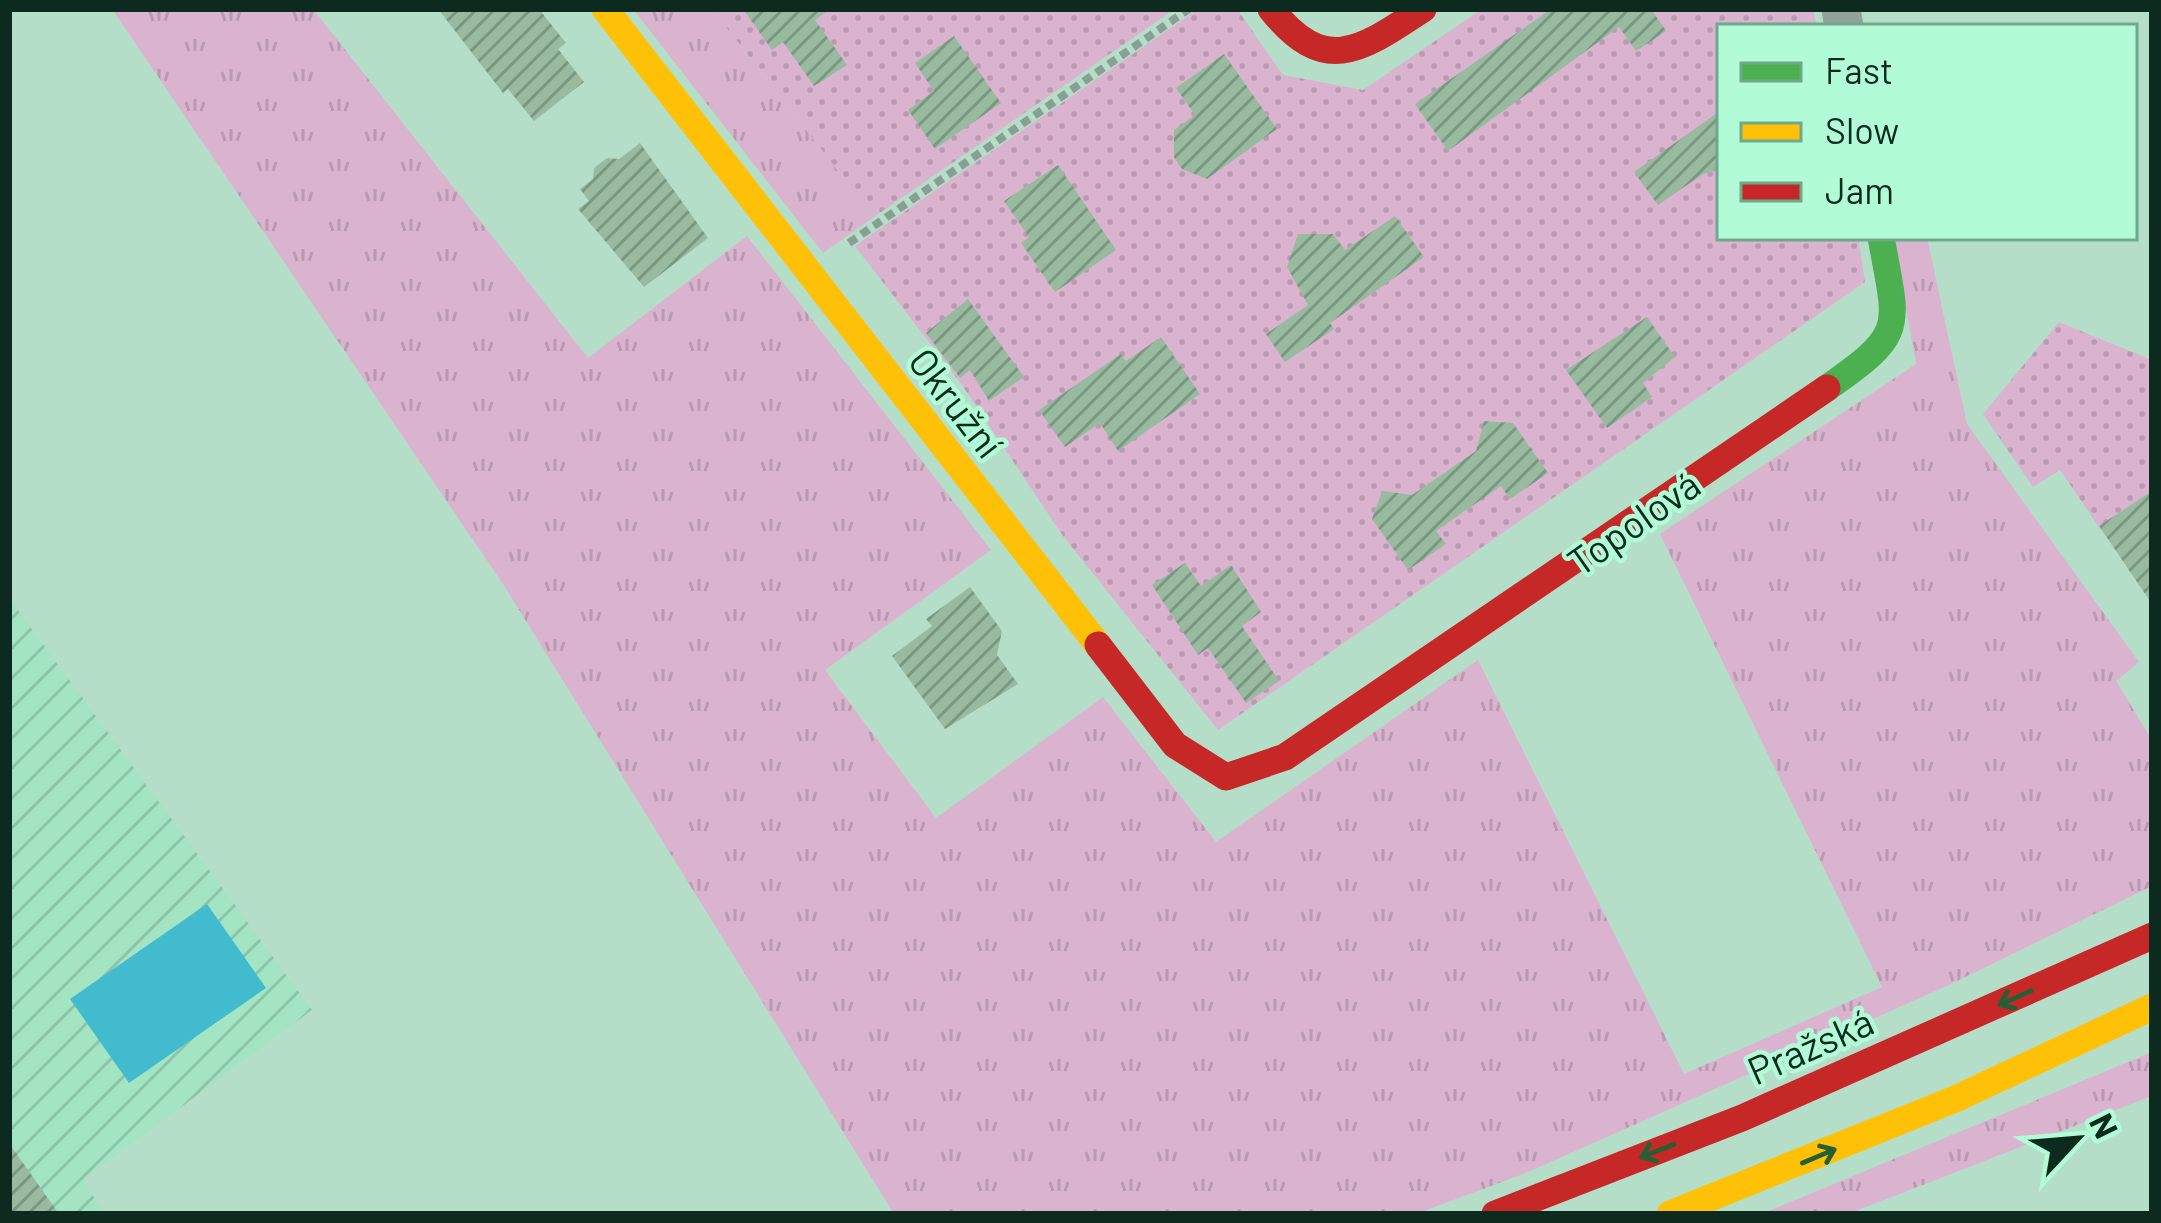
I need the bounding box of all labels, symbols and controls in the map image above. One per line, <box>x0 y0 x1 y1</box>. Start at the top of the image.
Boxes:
legend <box>1717 24 2137 240</box>
text: Fast <box>1825 48 1893 91</box>
text: Slow <box>1825 108 1899 151</box>
text: Jam <box>1825 168 1894 211</box>
street label: Okružní <box>900 338 1014 466</box>
street label: Topolová <box>1558 460 1708 584</box>
one-way arrow <box>1998 988 2034 1010</box>
street label: Pražská <box>1740 997 1880 1093</box>
north arrow <box>2017 1079 2137 1199</box>
text: N <box>2082 1107 2128 1144</box>
one-way arrow <box>1639 1142 1676 1164</box>
one-way arrow <box>1799 1144 1836 1165</box>

